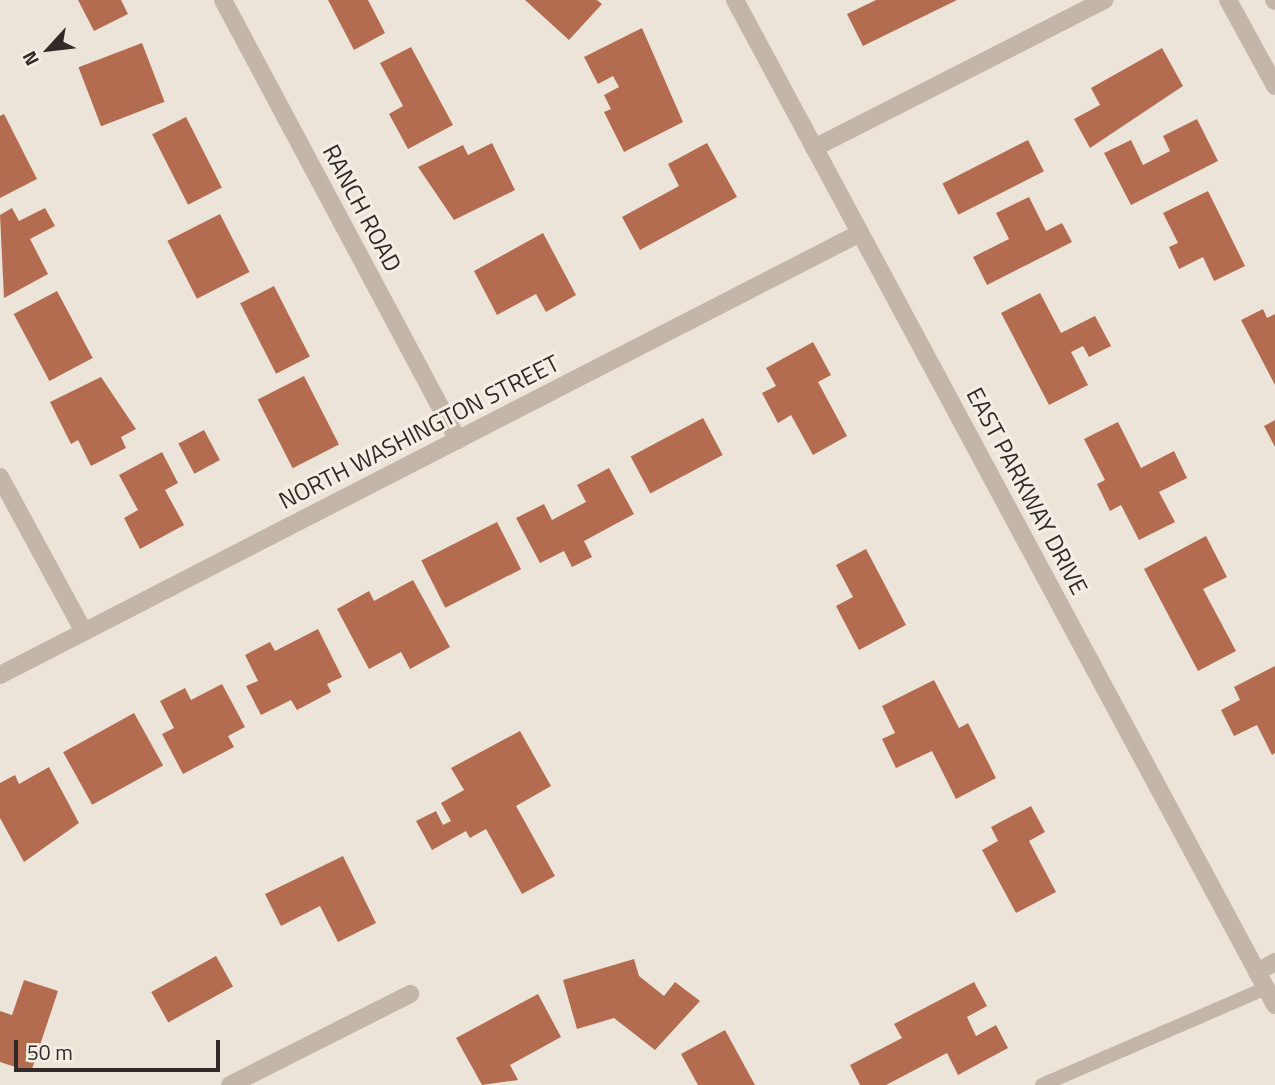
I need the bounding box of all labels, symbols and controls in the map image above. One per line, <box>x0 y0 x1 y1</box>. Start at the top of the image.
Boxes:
north arrow <box>14 14 84 84</box>
text: N <box>14 46 46 71</box>
street label: RANCH ROAD <box>316 140 408 276</box>
street label: NORTH WASHINGTON STREET <box>274 349 564 515</box>
street label: EAST PARKWAY DRIVE <box>960 383 1094 599</box>
scale bar <box>18 1026 224 1070</box>
text: 50 m <box>27 1036 73 1068</box>

